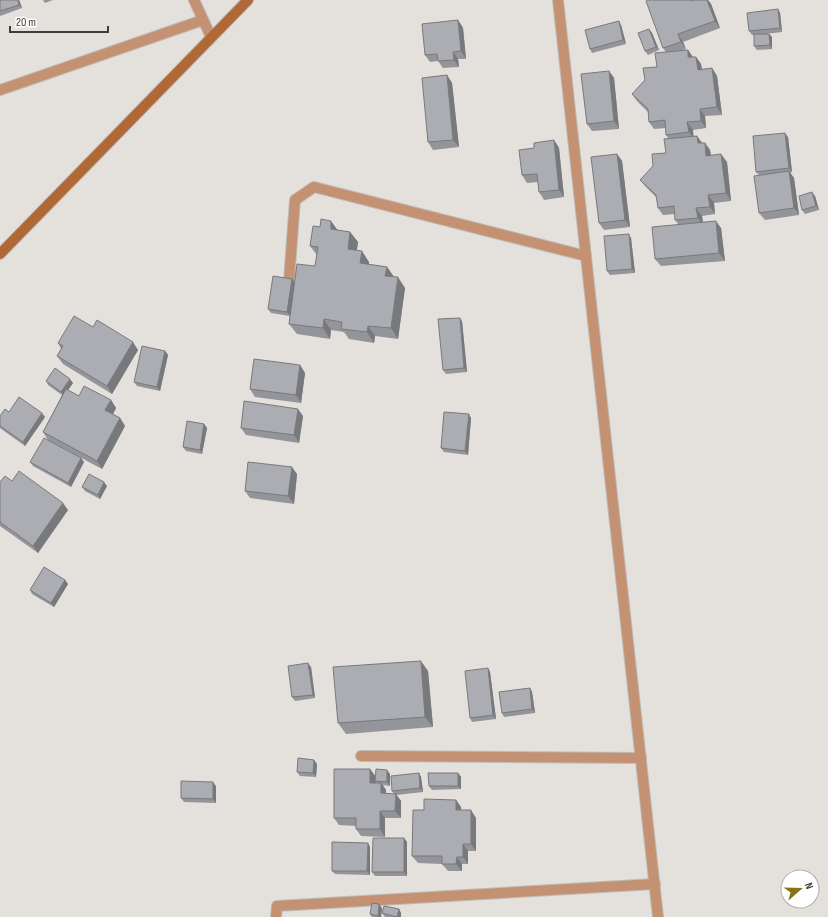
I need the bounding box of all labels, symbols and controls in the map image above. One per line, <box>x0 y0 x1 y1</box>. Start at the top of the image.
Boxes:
scale bar <box>10 8 108 34</box>
text: 20 m <box>16 15 36 30</box>
north arrow <box>780 869 820 909</box>
text: N <box>802 881 816 891</box>

